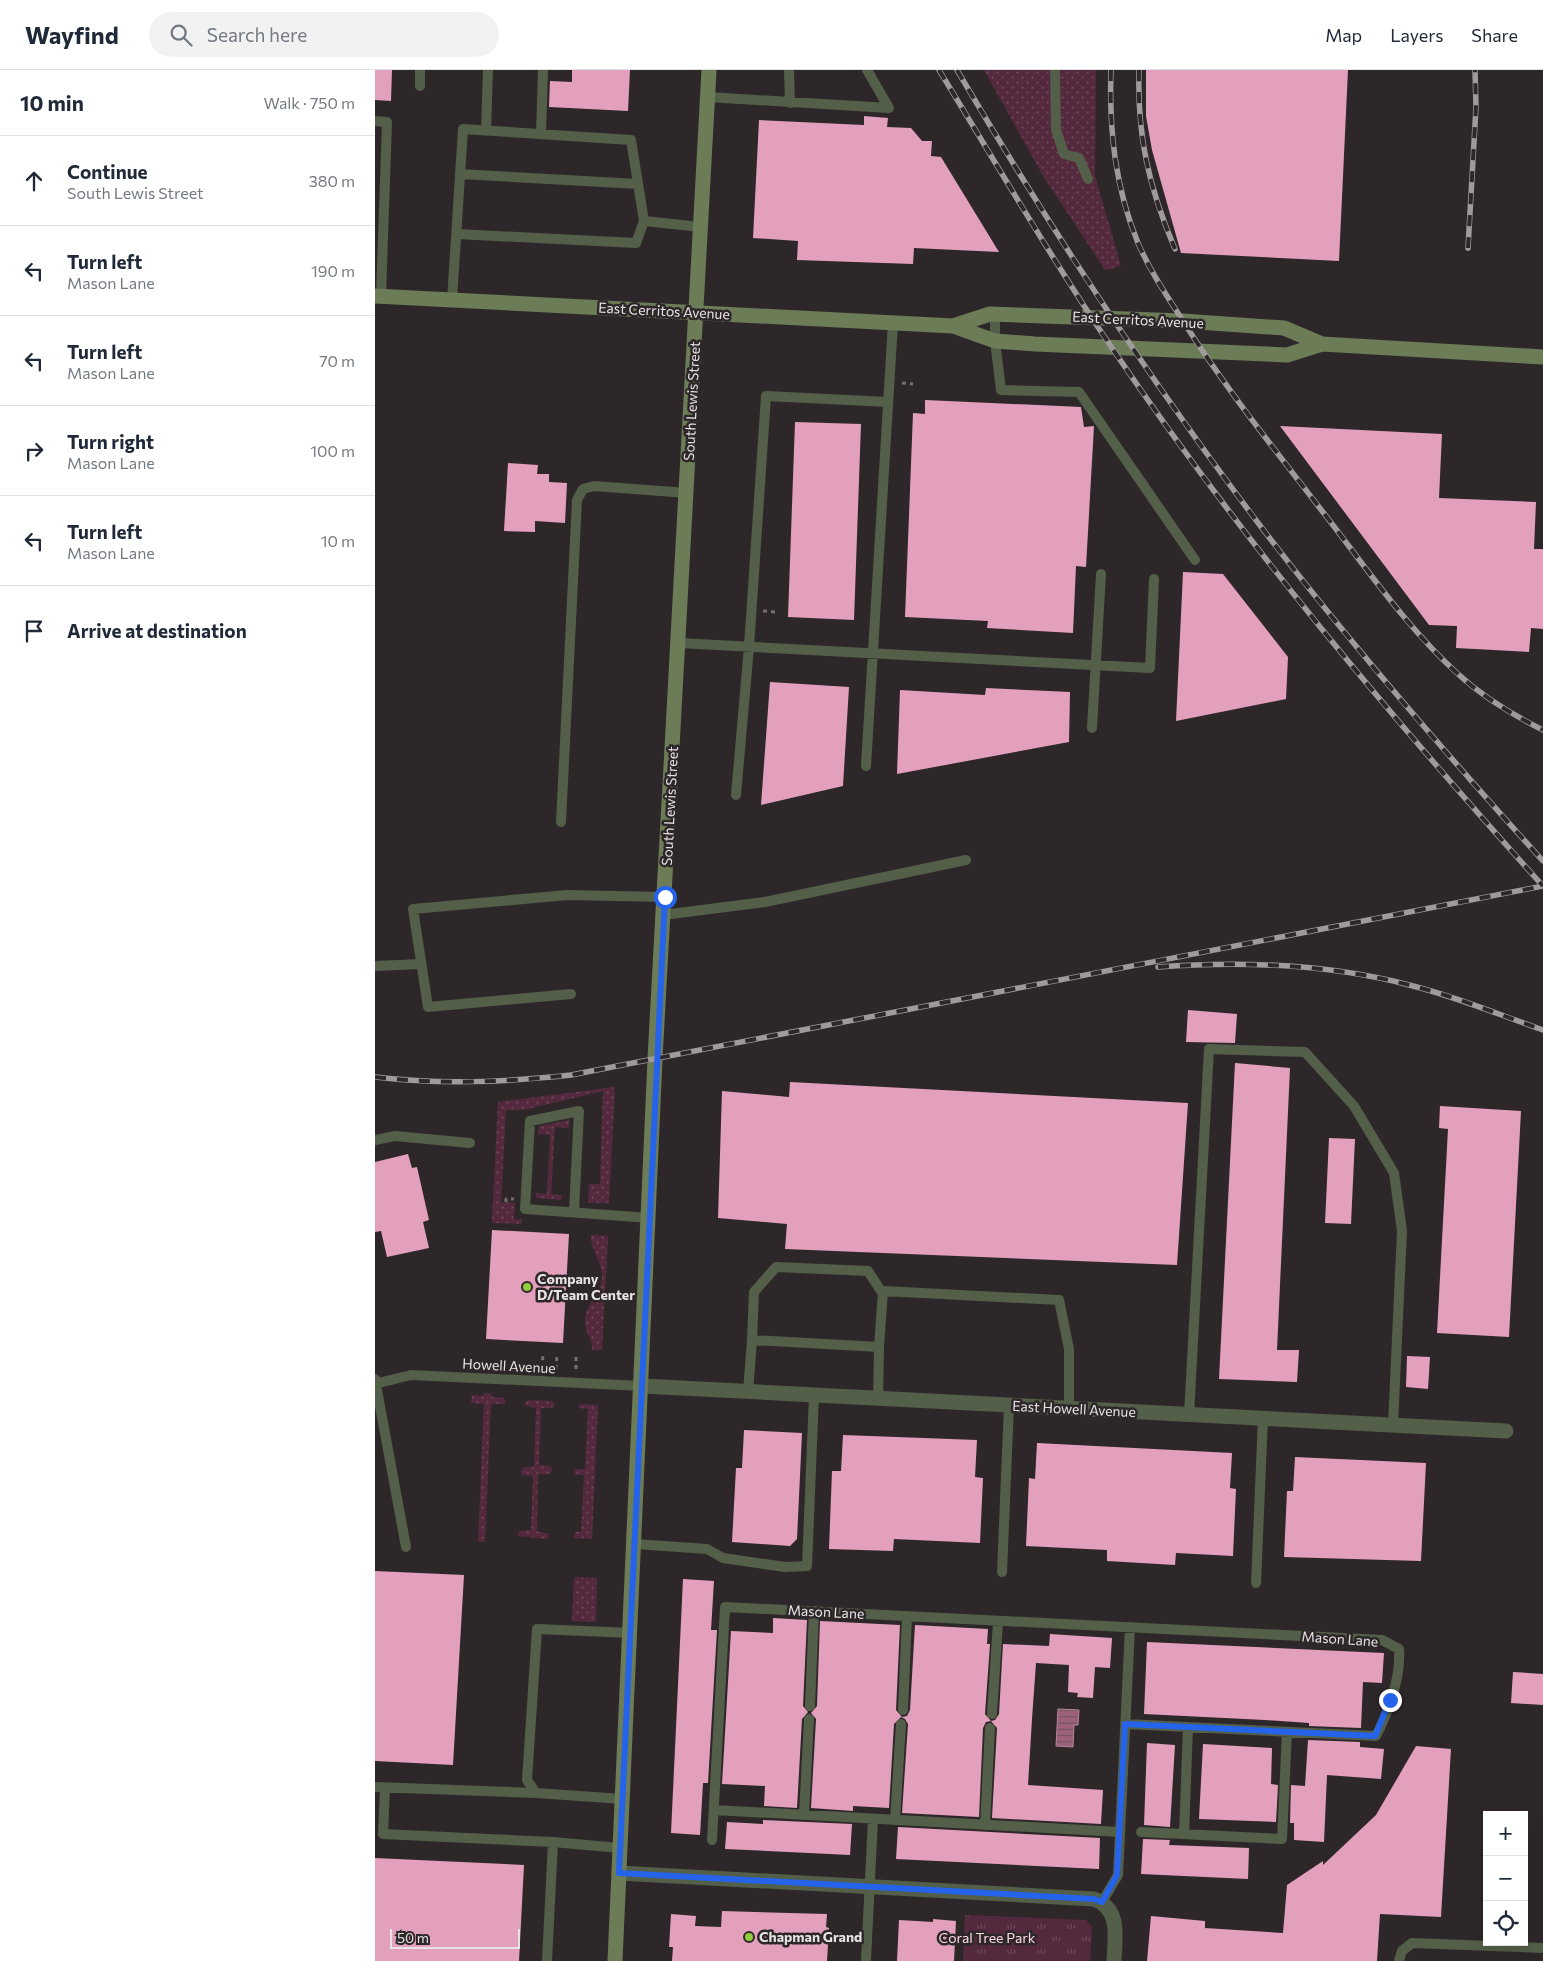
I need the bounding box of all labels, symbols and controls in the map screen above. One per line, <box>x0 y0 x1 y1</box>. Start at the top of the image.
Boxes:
search box <box>149 12 499 57</box>
text: Wayfind <box>25 20 119 49</box>
icon: search <box>167 21 195 49</box>
text: Search here <box>207 23 307 46</box>
text: Map <box>1325 24 1362 46</box>
text: Layers <box>1390 24 1443 46</box>
text: Share <box>1471 24 1518 46</box>
text: 10 min <box>20 90 84 115</box>
text: Walk · 750 m <box>263 93 355 112</box>
text: Continue <box>67 160 147 183</box>
icon: ahead <box>20 167 48 195</box>
text: 380 m <box>309 171 355 190</box>
text: South Lewis Street <box>67 183 204 202</box>
text: Turn left <box>67 250 142 273</box>
icon: left <box>20 257 48 285</box>
text: 190 m <box>311 261 355 280</box>
text: Mason Lane <box>67 273 155 292</box>
street label: East Cerritos Avenue <box>598 299 730 322</box>
street label: East Cerritos Avenue <box>1072 308 1204 331</box>
text: Turn left <box>67 340 142 363</box>
street label: South Lewis Street <box>680 341 703 461</box>
icon: left <box>20 347 48 375</box>
text: 70 m <box>319 351 355 370</box>
text: Mason Lane <box>67 363 155 382</box>
text: Turn right <box>67 430 154 453</box>
icon: right <box>20 437 48 465</box>
text: 100 m <box>310 441 355 460</box>
text: Mason Lane <box>67 453 155 472</box>
text: Turn left <box>67 520 142 543</box>
icon: left <box>20 527 48 555</box>
text: 10 m <box>321 531 355 550</box>
text: Mason Lane <box>67 543 155 562</box>
icon: arrive <box>20 617 48 645</box>
text: Arrive at destination <box>67 619 247 642</box>
street label: South Lewis Street <box>658 746 681 866</box>
route start <box>654 886 677 909</box>
place label: Company D/Team Center <box>537 1270 635 1303</box>
marker: Company D/Team Center <box>521 1281 533 1293</box>
street label: Howell Avenue <box>462 1355 556 1376</box>
street label: East Howell Avenue <box>1012 1397 1136 1420</box>
street label: Mason Lane <box>787 1601 865 1622</box>
street label: Mason Lane <box>1301 1627 1379 1650</box>
route end <box>1379 1689 1402 1712</box>
map controls <box>1483 1811 1528 1946</box>
button: + <box>1483 1811 1528 1856</box>
button: − <box>1483 1856 1528 1901</box>
button: locate <box>1483 1901 1528 1946</box>
scale bar <box>390 1926 520 1949</box>
place label: Chapman Grand <box>759 1928 862 1945</box>
text: 50 m <box>397 1929 429 1946</box>
park label: Coral Tree Park <box>939 1929 1036 1946</box>
marker: Chapman Grand <box>743 1931 755 1943</box>

